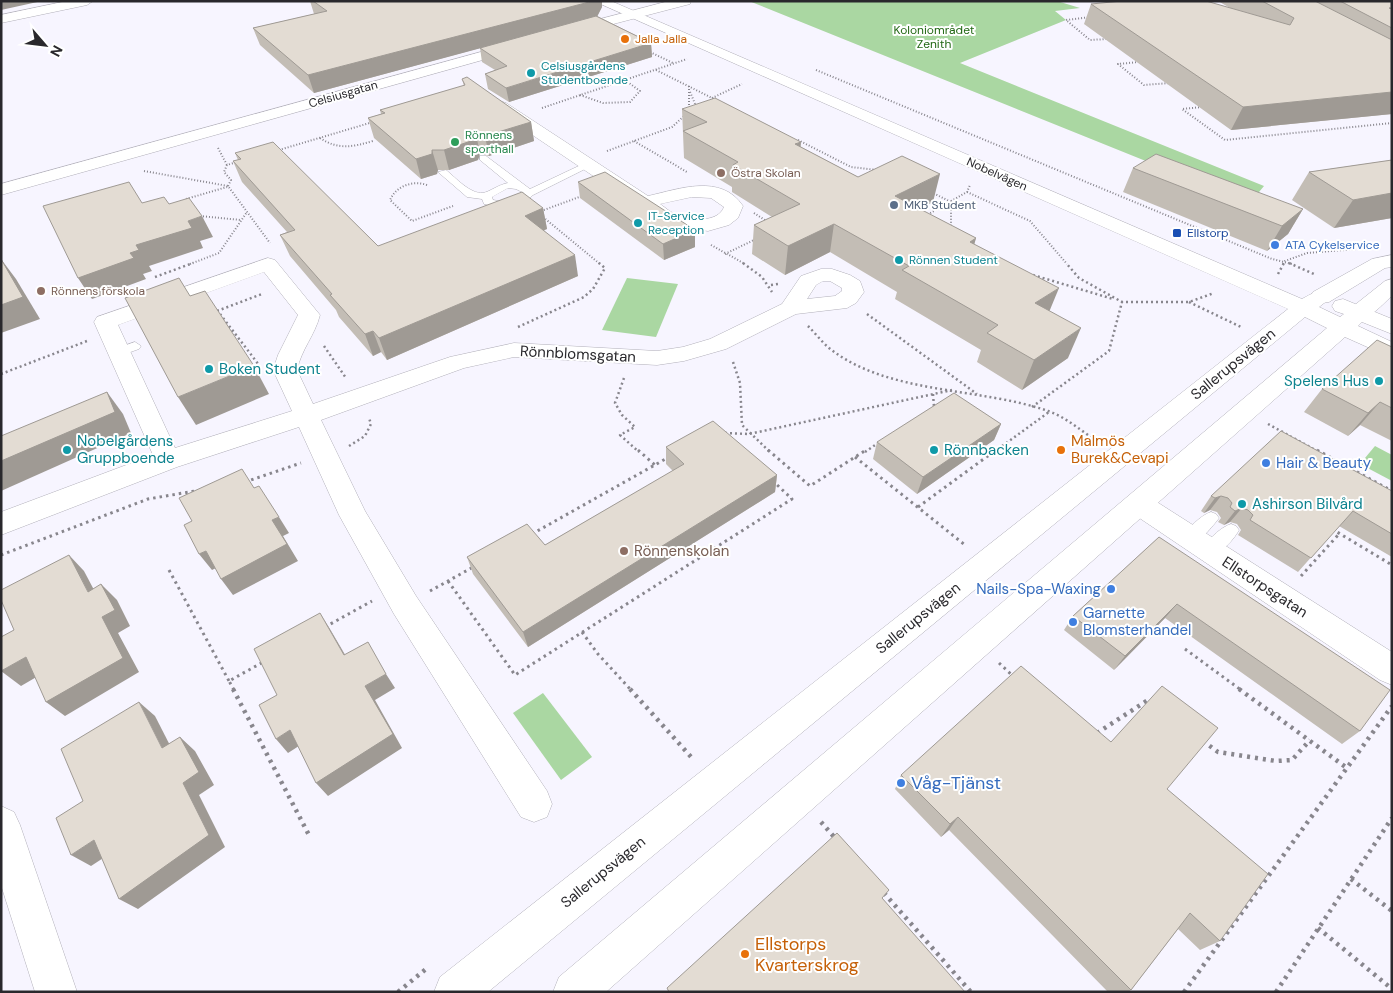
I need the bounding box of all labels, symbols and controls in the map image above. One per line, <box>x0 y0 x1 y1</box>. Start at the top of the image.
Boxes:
north arrow <box>20 20 70 70</box>
park label: Koloniområdet Zenith <box>894 22 975 52</box>
place label: Jalla Jalla <box>635 31 687 47</box>
marker: Jalla Jalla <box>619 33 631 45</box>
text: N <box>46 42 67 60</box>
place label: Celsiusgårdens Studentboende <box>541 58 628 88</box>
marker: Celsiusgårdens Studentboende <box>525 67 537 79</box>
street label: Celsiusgatan <box>307 76 379 111</box>
place label: Rönnens sporthall <box>465 127 514 157</box>
marker: Rönnens sporthall <box>449 136 461 148</box>
street label: Nobelvägen <box>964 153 1030 195</box>
place label: Östra Skolan <box>731 165 801 181</box>
marker: Östra Skolan <box>715 167 727 179</box>
place label: MKB Student <box>904 197 976 213</box>
marker: MKB Student <box>888 199 900 211</box>
place label: IT-Service Reception <box>648 208 705 238</box>
marker: IT-Service Reception <box>632 217 644 229</box>
place label: Ellstorp <box>1187 225 1229 241</box>
marker: Ellstorp <box>1171 227 1183 239</box>
place label: ATA Cykelservice <box>1285 237 1380 253</box>
marker: ATA Cykelservice <box>1269 239 1281 251</box>
place label: Rönnen Student <box>909 252 998 268</box>
marker: Rönnen Student <box>893 254 905 266</box>
place label: Rönnens förskola <box>51 283 145 299</box>
marker: Rönnens förskola <box>35 285 47 297</box>
street label: Sallerupsvägen <box>1186 324 1280 404</box>
street label: Rönnblomsgatan <box>520 341 636 367</box>
place label: Boken Student <box>219 359 321 379</box>
marker: Boken Student <box>203 363 215 375</box>
place label: Spelens Hus <box>1284 371 1369 391</box>
marker: Spelens Hus <box>1373 375 1385 387</box>
place label: Nobelgårdens Gruppboende <box>77 431 175 468</box>
place label: Malmös Burek&Cevapi <box>1071 431 1169 468</box>
place label: Rönnbacken <box>944 440 1029 460</box>
marker: Nobelgårdens Gruppboende <box>61 444 73 456</box>
marker: Rönnbacken <box>928 444 940 456</box>
marker: Malmös Burek&Cevapi <box>1055 444 1067 456</box>
place label: Hair & Beauty <box>1276 453 1372 473</box>
marker: Hair & Beauty <box>1260 457 1272 469</box>
place label: Ashirson Bilvård <box>1252 494 1363 514</box>
marker: Ashirson Bilvård <box>1236 498 1248 510</box>
place label: Rönnenskolan <box>634 541 729 561</box>
marker: Rönnenskolan <box>618 545 630 557</box>
street label: Ellstorpsgatan <box>1218 552 1312 622</box>
street label: Sallerupsvägen <box>871 578 965 658</box>
place label: Nails-Spa-Waxing <box>976 579 1101 599</box>
marker: Nails-Spa-Waxing <box>1105 583 1117 595</box>
place label: Garnette Blomsterhandel <box>1083 603 1191 640</box>
marker: Garnette Blomsterhandel <box>1067 616 1079 628</box>
place label: Våg-Tjänst <box>911 771 1001 795</box>
marker: Våg-Tjänst <box>895 777 907 789</box>
street label: Sallerupsvägen <box>556 832 650 912</box>
place label: Ellstorps Kvarterskrog <box>755 932 859 977</box>
marker: Ellstorps Kvarterskrog <box>739 948 751 960</box>

